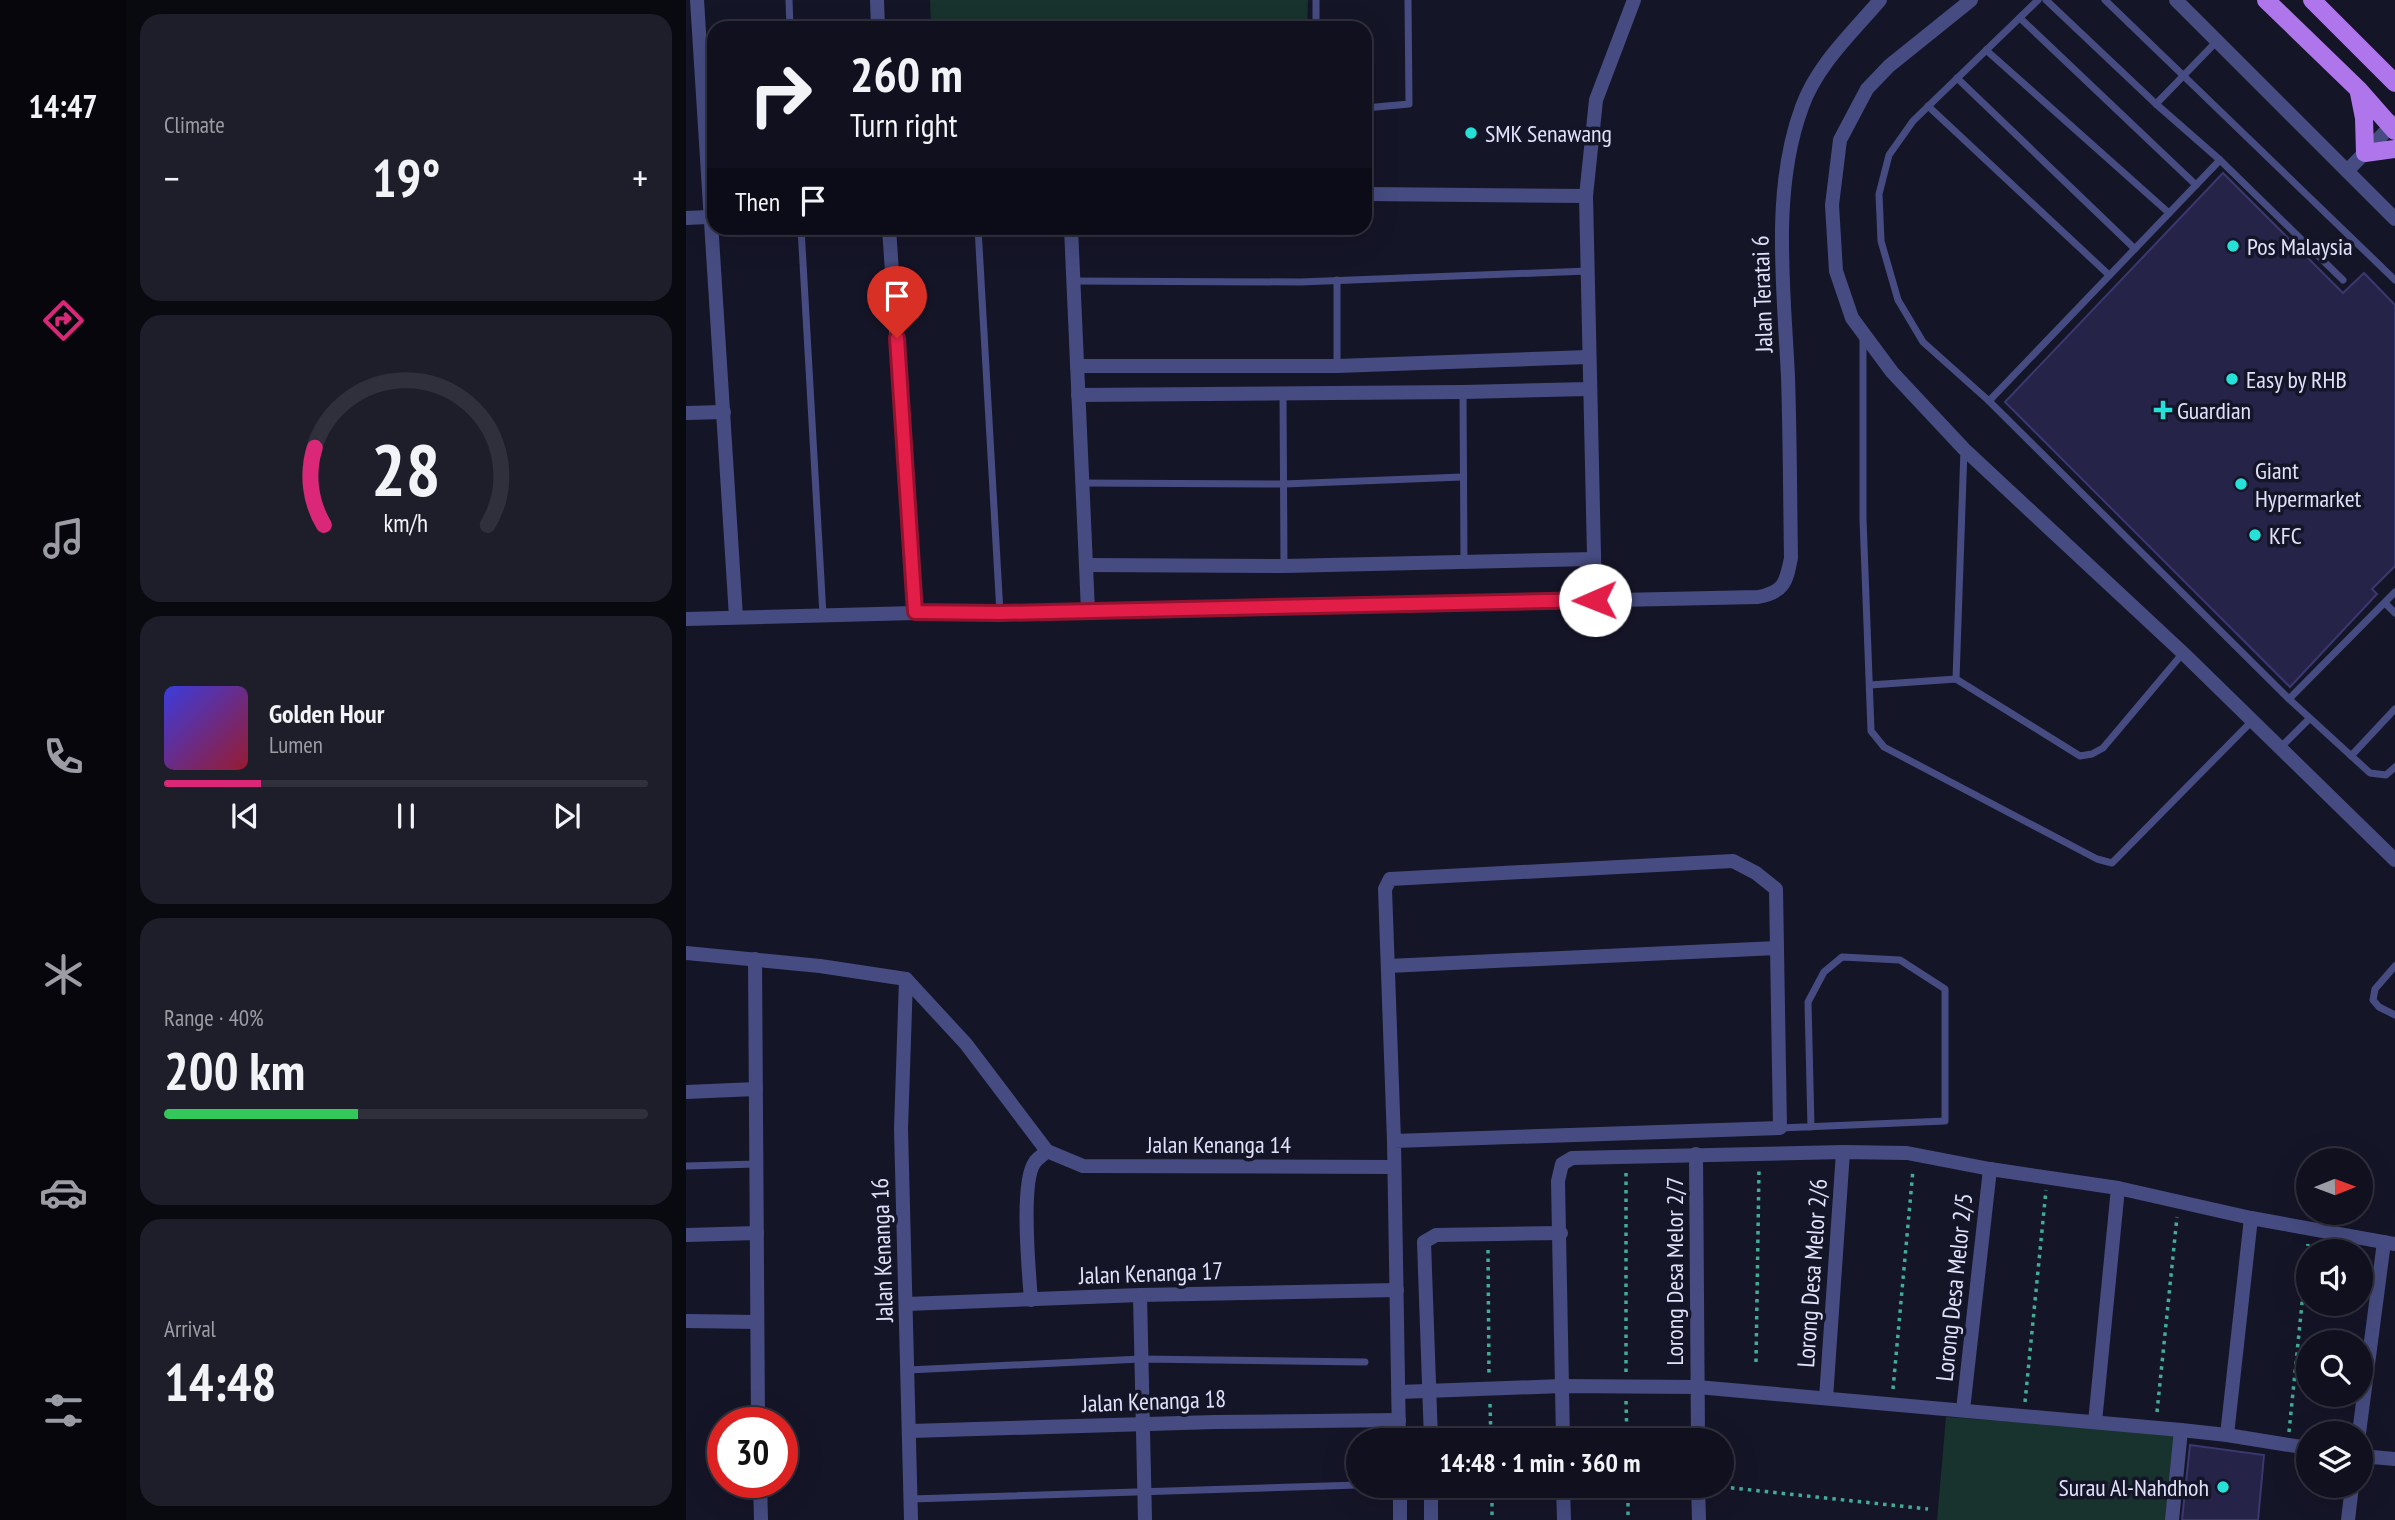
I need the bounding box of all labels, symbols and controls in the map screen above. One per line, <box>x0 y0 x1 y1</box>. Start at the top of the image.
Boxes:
text: 260 m <box>850 42 963 106</box>
icon: right <box>735 49 826 140</box>
text: 14:47 <box>28 85 98 127</box>
text: Turn right <box>850 104 958 146</box>
text: Climate <box>164 110 225 139</box>
place label: SMK Senawang <box>1485 118 1612 149</box>
marker: SMK Senawang <box>1463 125 1479 141</box>
text: 19° <box>372 144 440 211</box>
text: − <box>164 153 180 202</box>
text: + <box>632 153 648 202</box>
icon: arrive <box>794 182 832 220</box>
text: Then <box>735 185 780 218</box>
place label: Pos Malaysia <box>2247 231 2353 262</box>
street label: Jalan Teratai 6 <box>1744 235 1780 354</box>
marker: Pos Malaysia <box>2225 238 2241 254</box>
pin <box>867 266 927 338</box>
icon: arrive <box>878 277 916 315</box>
icon: directions <box>39 296 88 345</box>
place label: Easy by RHB <box>2246 364 2347 395</box>
marker: Easy by RHB <box>2224 371 2240 387</box>
place label: Guardian <box>2177 395 2251 426</box>
marker: Guardian <box>2155 402 2171 418</box>
text: 28 <box>371 421 441 515</box>
place label: Giant Hypermarket <box>2255 455 2362 514</box>
marker: Giant Hypermarket <box>2233 476 2249 492</box>
text: km/h <box>384 507 428 539</box>
icon: music <box>39 514 88 563</box>
place label: KFC <box>2269 520 2302 551</box>
marker: KFC <box>2247 527 2263 543</box>
position arrow <box>1558 563 1632 637</box>
text: Golden Hour <box>269 697 384 730</box>
text: Lumen <box>269 730 323 759</box>
icon: phone <box>39 732 88 781</box>
icon: previous <box>226 797 264 835</box>
icon: pause <box>387 797 425 835</box>
icon: next <box>548 797 586 835</box>
icon: climate <box>39 950 88 999</box>
text: Range · 40% <box>164 1003 264 1032</box>
text: 200 km <box>164 1037 305 1104</box>
street label: Jalan Kenanga 14 <box>1146 1129 1291 1160</box>
north arrow <box>2296 1148 2373 1225</box>
map controls <box>2296 1148 2373 1498</box>
icon: car <box>39 1168 88 1217</box>
street label: Lorong Desa Melor 2/7 <box>1659 1176 1690 1366</box>
street label: Jalan Kenanga 16 <box>864 1177 900 1324</box>
street label: Lorong Desa Melor 2/6 <box>1790 1178 1834 1368</box>
street label: Lorong Desa Melor 2/5 <box>1929 1191 1979 1383</box>
button: sound <box>2296 1239 2373 1316</box>
street label: Jalan Kenanga 17 <box>1077 1255 1224 1291</box>
text: Arrival <box>164 1314 216 1343</box>
button: search <box>2296 1330 2373 1407</box>
text: 14:48 <box>164 1348 276 1415</box>
street label: Jalan Kenanga 18 <box>1080 1383 1227 1419</box>
icon: filters <box>39 1386 88 1435</box>
speed limit sign: 30 <box>707 1407 798 1498</box>
button: layers <box>2296 1421 2373 1498</box>
text: 14:48 · 1 min · 360 m <box>1440 1446 1640 1479</box>
place label: Surau Al-Nahdhoh <box>2058 1472 2209 1503</box>
marker: Surau Al-Nahdhoh <box>2215 1479 2231 1495</box>

